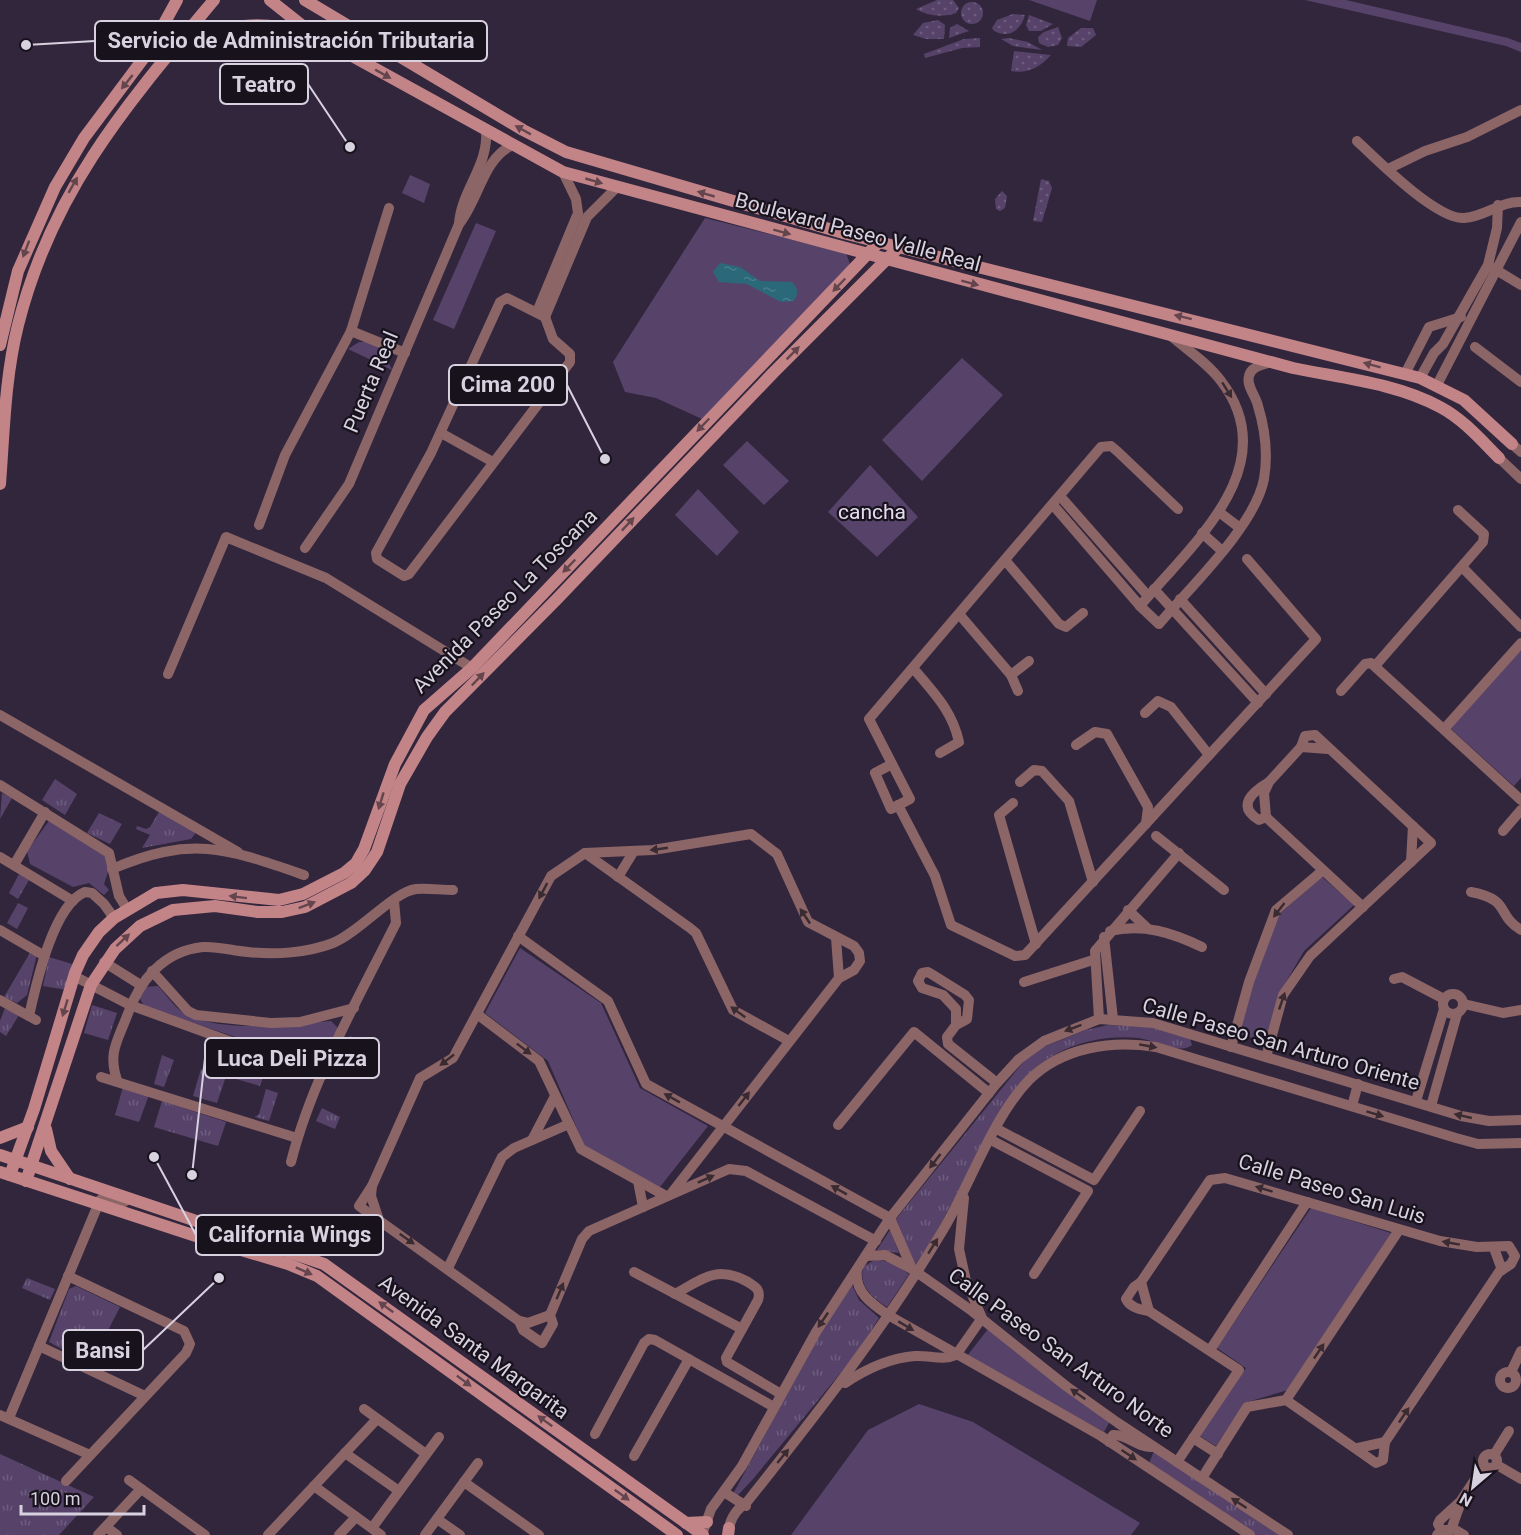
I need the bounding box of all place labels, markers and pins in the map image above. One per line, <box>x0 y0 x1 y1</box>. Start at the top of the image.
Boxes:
callout: Servicio de Administración Tributaria <box>95 21 487 61</box>
callout: Teatro <box>220 64 308 104</box>
callout: Cima 200 <box>449 365 567 405</box>
callout: Luca Deli Pizza <box>205 1038 379 1078</box>
callout: California Wings <box>196 1215 383 1255</box>
callout: Bansi <box>63 1330 143 1370</box>

